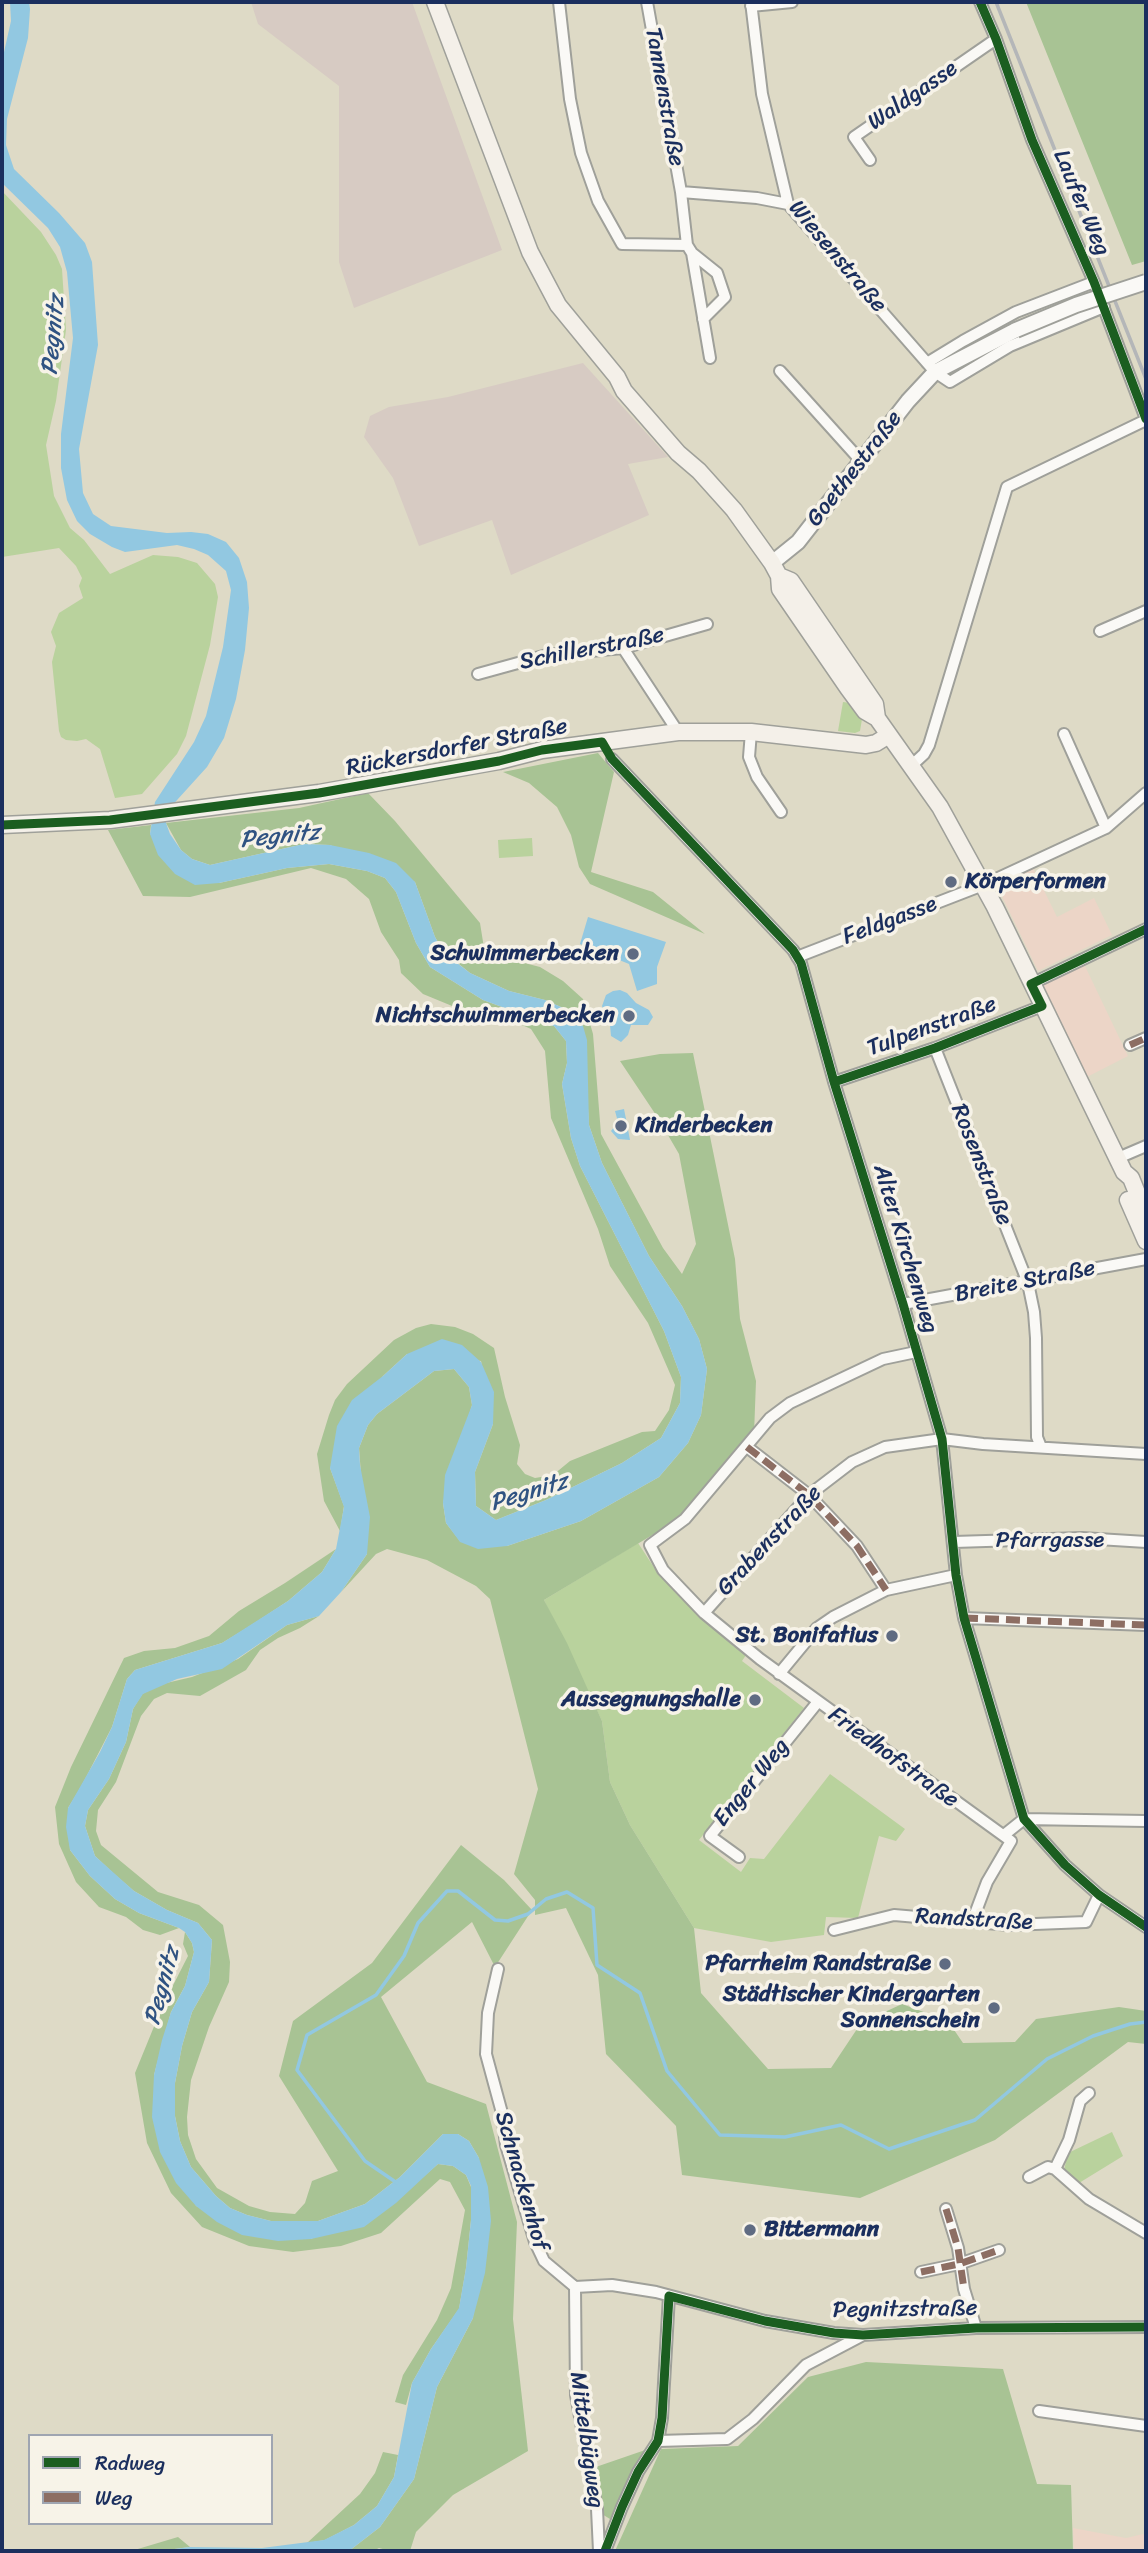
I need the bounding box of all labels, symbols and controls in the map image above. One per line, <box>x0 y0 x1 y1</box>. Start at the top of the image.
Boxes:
street label: Tannenstraße <box>638 25 690 169</box>
street label: Waldgasse <box>863 55 963 137</box>
street label: Laufer Weg <box>1046 146 1116 260</box>
street label: Wiesenstraße <box>782 195 892 319</box>
water label: Pegnitz <box>36 294 72 376</box>
street label: Goethestraße <box>801 406 909 532</box>
street label: Schillerstraße <box>517 621 667 677</box>
street label: Rückersdorfer Straße <box>344 713 570 783</box>
water label: Pegnitz <box>239 819 321 855</box>
place label: Körperformen <box>965 868 1106 896</box>
marker: Körperformen <box>943 874 959 890</box>
street label: Feldgasse <box>839 890 941 952</box>
place label: Schwimmerbecken <box>431 940 619 968</box>
marker: Schwimmerbecken <box>625 946 641 962</box>
street label: Tulpenstraße <box>864 991 1000 1063</box>
place label: Nichtschwimmerbecken <box>376 1002 615 1030</box>
marker: Nichtschwimmerbecken <box>621 1008 637 1024</box>
street label: Rosenstraße <box>944 1100 1018 1230</box>
place label: Kinderbecken <box>635 1112 773 1140</box>
marker: Kinderbecken <box>613 1118 629 1134</box>
street label: Alter Kirchenweg <box>866 1161 944 1337</box>
street label: Breite Straße <box>952 1255 1098 1309</box>
water label: Pegnitz <box>487 1468 571 1518</box>
street label: Grabenstraße <box>712 1480 828 1602</box>
street label: Pfarrgasse <box>996 1527 1104 1555</box>
place label: St. Bonifatius <box>736 1622 878 1650</box>
marker: St. Bonifatius <box>884 1628 900 1644</box>
place label: Aussegnungshalle <box>561 1686 741 1714</box>
marker: Aussegnungshalle <box>747 1692 763 1708</box>
street label: Friedhofstraße <box>822 1701 964 1815</box>
street label: Enger Weg <box>708 1733 796 1833</box>
street label: Randstraße <box>915 1903 1033 1937</box>
water label: Pegnitz <box>139 1944 187 2028</box>
place label: Pfarrheim Randstraße <box>705 1950 931 1978</box>
marker: Pfarrheim Randstraße <box>937 1956 953 1972</box>
place label: Städtischer Kindergarten Sonnenschein <box>723 1981 980 2035</box>
marker: Städtischer Kindergarten Sonnenschein <box>986 2000 1002 2016</box>
street label: Schnackenhof <box>488 2108 554 2254</box>
place label: Bittermann <box>764 2216 879 2244</box>
marker: Bittermann <box>742 2222 758 2238</box>
street label: Pegnitzstraße <box>832 2295 978 2325</box>
street label: Mittelbügweg <box>563 2370 609 2510</box>
legend <box>28 2434 273 2525</box>
text: Radweg <box>95 2444 165 2482</box>
text: Weg <box>95 2479 133 2517</box>

